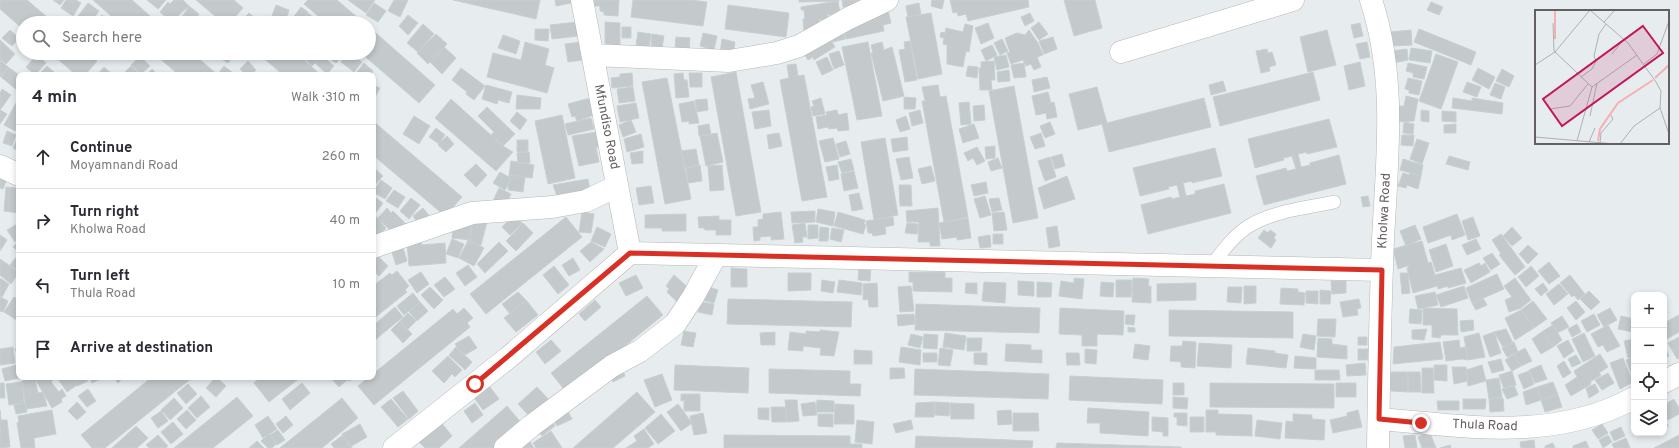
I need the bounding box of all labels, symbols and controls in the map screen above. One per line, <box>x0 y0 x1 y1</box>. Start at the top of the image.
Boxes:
inset map <box>1535 10 1669 144</box>
search box <box>16 16 376 60</box>
icon: search <box>30 27 52 49</box>
text: Search here <box>62 29 142 48</box>
street label: Mfundiso Road <box>590 83 622 171</box>
text: 4 min <box>32 87 77 109</box>
text: Walk · 310 m <box>291 90 360 106</box>
text: Continue <box>70 139 132 158</box>
icon: ahead <box>32 146 54 168</box>
text: 260 m <box>322 149 360 165</box>
text: Moyamnandi Road <box>70 158 178 174</box>
street label: Kholwa Road <box>1375 173 1395 249</box>
text: Turn right <box>70 203 139 222</box>
icon: right <box>32 210 54 232</box>
text: 40 m <box>330 213 360 229</box>
text: Kholwa Road <box>70 222 146 238</box>
text: Turn left <box>70 267 130 286</box>
icon: left <box>32 274 54 296</box>
text: 10 m <box>333 277 360 293</box>
text: Thula Road <box>70 286 136 302</box>
map controls <box>1631 292 1667 436</box>
button: + <box>1631 292 1667 328</box>
button: − <box>1631 328 1667 364</box>
icon: arrive <box>32 338 54 360</box>
text: Arrive at destination <box>70 339 213 358</box>
button: locate <box>1631 364 1667 400</box>
route start <box>466 375 484 393</box>
button: layers <box>1631 400 1667 436</box>
route end <box>1412 414 1430 432</box>
street label: Thula Road <box>1452 417 1518 435</box>

